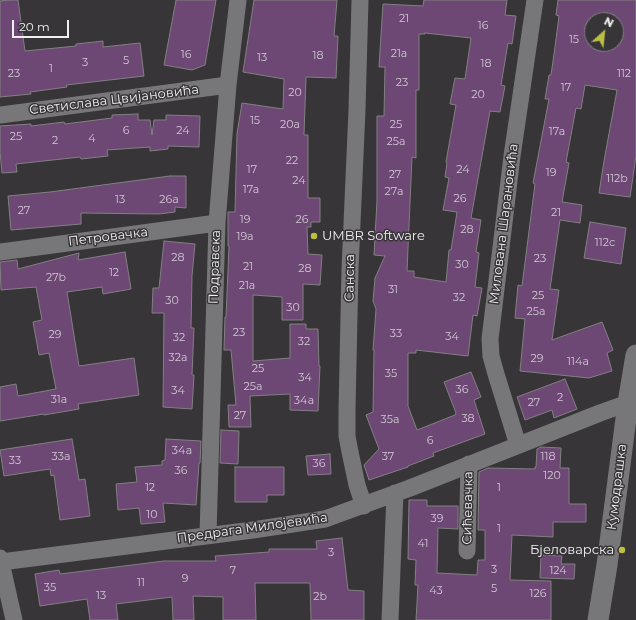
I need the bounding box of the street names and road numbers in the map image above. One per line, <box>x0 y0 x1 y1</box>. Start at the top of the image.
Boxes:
street label: Светислава Цвијановића <box>28 82 200 118</box>
street label: Милована Шарановића <box>486 143 522 305</box>
street label: Петровачка <box>67 224 149 250</box>
street label: Подравска <box>206 230 224 304</box>
street label: Санска <box>342 254 358 302</box>
street label: Кумодрашка <box>604 443 630 531</box>
street label: Сићевачка <box>460 471 476 545</box>
street label: Предрага Милојевића <box>176 510 328 546</box>

